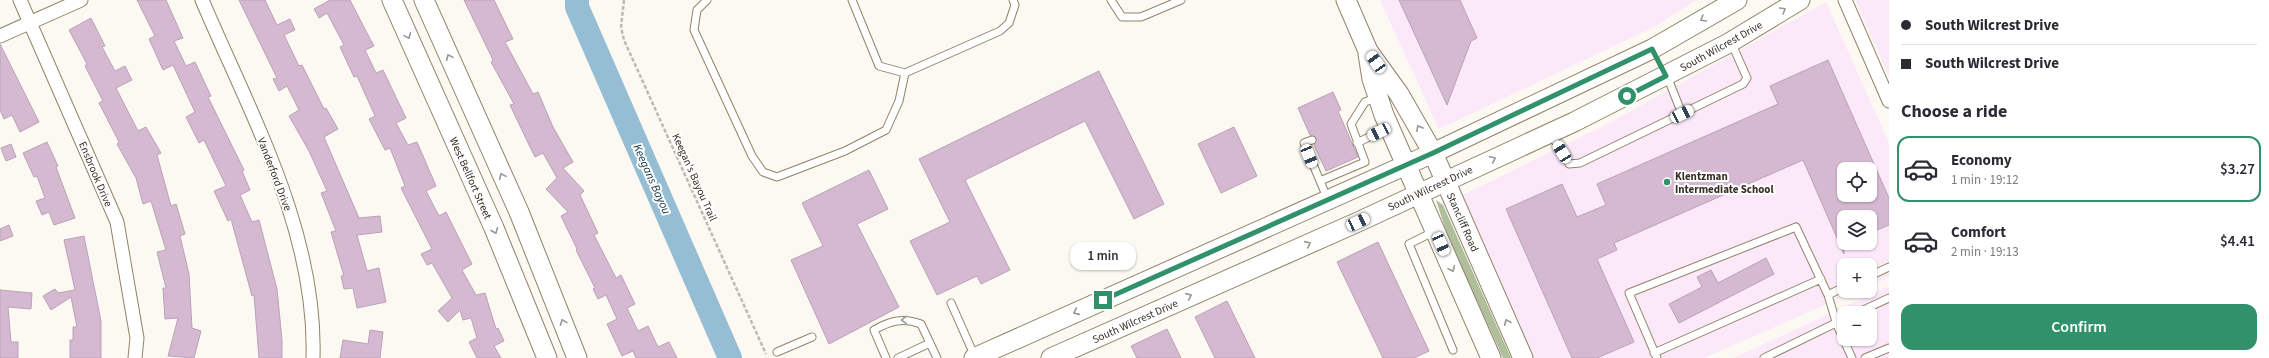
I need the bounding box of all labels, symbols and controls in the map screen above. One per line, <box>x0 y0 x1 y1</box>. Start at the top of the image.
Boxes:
one-way arrow <box>1779 8 1786 15</box>
one-way arrow <box>1700 15 1708 22</box>
text: South Wilcrest Drive <box>1925 15 2059 36</box>
street label: South Wilcrest Drive <box>1677 17 1766 75</box>
one-way arrow <box>403 31 411 39</box>
car <box>1364 49 1388 75</box>
text: South Wilcrest Drive <box>1925 53 2059 74</box>
one-way arrow <box>446 54 454 61</box>
route start <box>1618 87 1636 105</box>
text: Choose a ride <box>1901 99 2007 124</box>
car <box>1669 103 1695 125</box>
car <box>1366 121 1392 143</box>
one-way arrow <box>1416 124 1423 132</box>
street label: Keegan's Bayou Trail <box>668 131 721 224</box>
street label: Vanderford Drive <box>254 135 296 213</box>
street label: West Bellfort Street <box>446 135 495 222</box>
street label: Ensbrook Drive <box>75 139 116 210</box>
car <box>1551 139 1573 165</box>
water label: Keegans Bayou <box>628 141 675 217</box>
car <box>1299 143 1319 169</box>
text: Economy <box>1951 150 2012 171</box>
icon: car <box>1903 151 1939 187</box>
one-way arrow <box>1490 156 1497 164</box>
text: $3.27 <box>2220 159 2255 180</box>
street label: South Wilcrest Drive <box>1385 162 1476 215</box>
map controls <box>1837 162 1877 346</box>
button: locate <box>1837 162 1877 202</box>
place label: Klentzman Intermediate School <box>1675 169 1774 197</box>
text: 1 min · 19:12 <box>1951 171 2019 189</box>
one-way arrow <box>499 172 507 179</box>
marker: Klentzman Intermediate School <box>1662 177 1672 187</box>
street label: Stancliff Road <box>1443 190 1482 254</box>
button: layers <box>1837 210 1877 250</box>
car <box>1345 211 1371 233</box>
text: Comfort <box>1951 222 2006 243</box>
icon: car <box>1903 223 1939 259</box>
one-way arrow <box>490 227 498 235</box>
car <box>1431 231 1451 257</box>
text: $4.41 <box>2220 231 2255 252</box>
one-way arrow <box>1304 240 1311 248</box>
callout: 1 min <box>1070 242 1136 270</box>
text: 2 min · 19:13 <box>1951 243 2019 261</box>
text: 1 min <box>1088 247 1118 265</box>
button: + <box>1837 258 1877 298</box>
one-way arrow <box>1447 265 1455 273</box>
route end <box>1094 291 1112 309</box>
one-way arrow <box>1185 293 1192 301</box>
street label: South Wilcrest Drive <box>1090 296 1181 347</box>
button: Confirm <box>1901 304 2257 350</box>
button: − <box>1837 306 1877 346</box>
one-way arrow <box>1073 307 1080 315</box>
one-way arrow <box>901 316 907 325</box>
one-way arrow <box>560 318 568 325</box>
one-way arrow <box>1504 319 1512 327</box>

